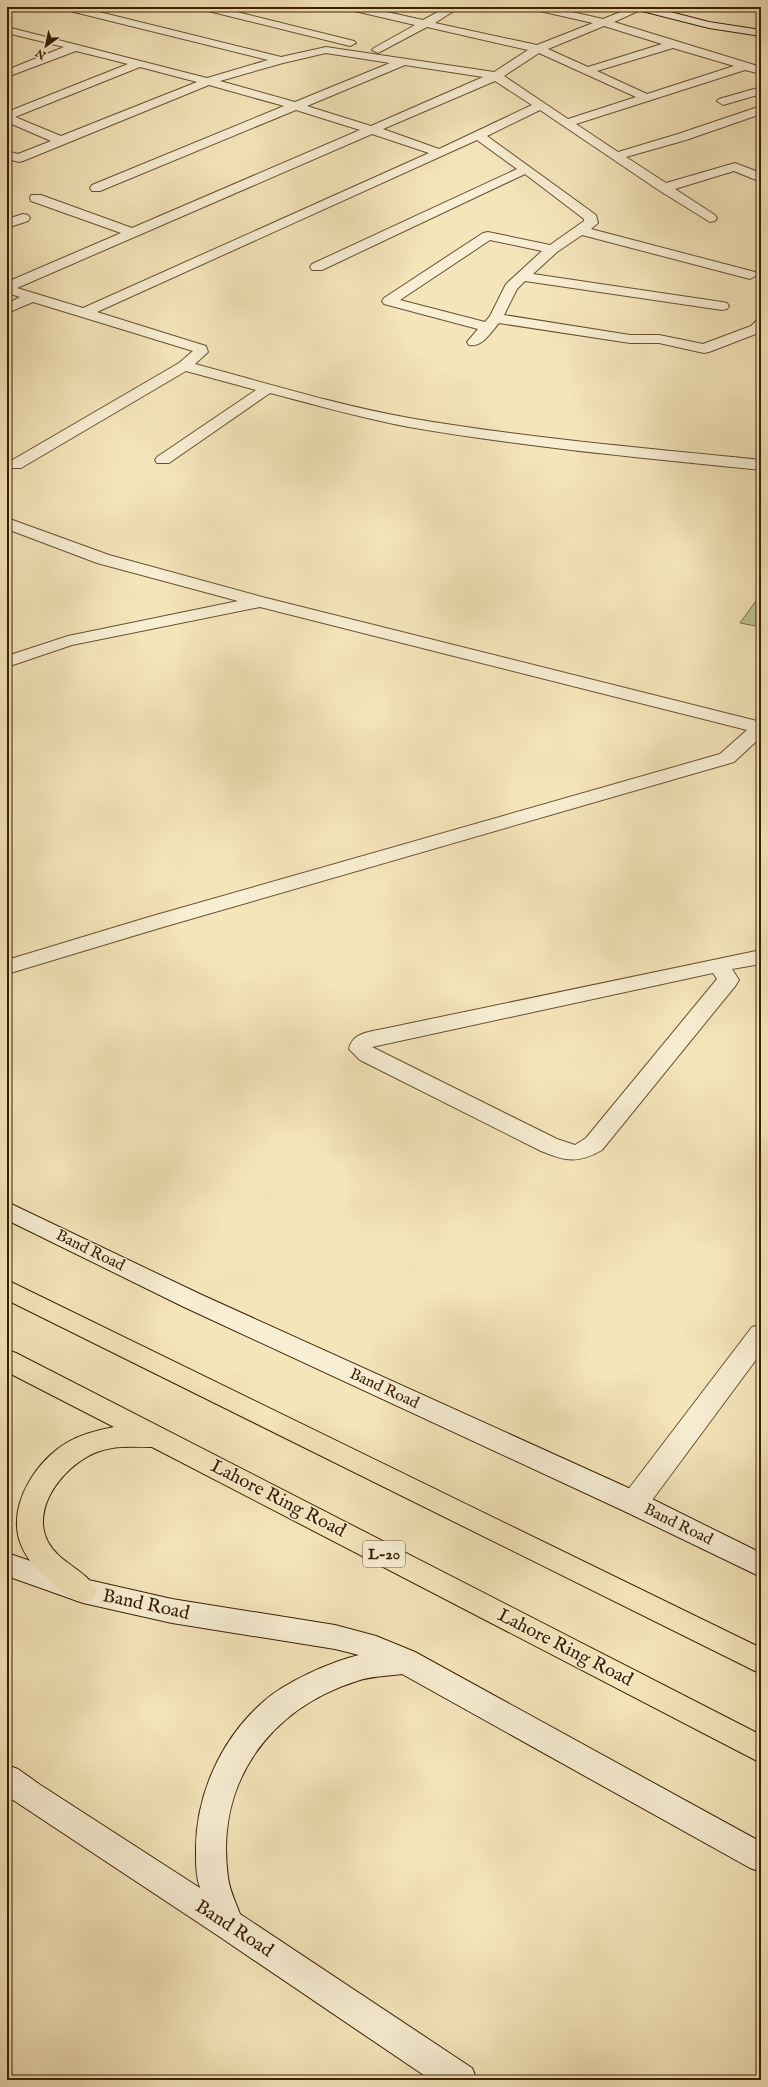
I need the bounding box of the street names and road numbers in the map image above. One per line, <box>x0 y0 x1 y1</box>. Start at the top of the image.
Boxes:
street label: Band Road <box>52 1226 128 1276</box>
street label: Band Road <box>346 1364 422 1414</box>
street label: Lahore Ring Road <box>206 1455 350 1544</box>
street label: Band Road <box>640 1500 716 1550</box>
road number: L-20 <box>363 1541 405 1567</box>
street label: Band Road <box>100 1584 192 1626</box>
street label: Lahore Ring Road <box>493 1604 637 1693</box>
street label: Band Road <box>191 1895 278 1964</box>

